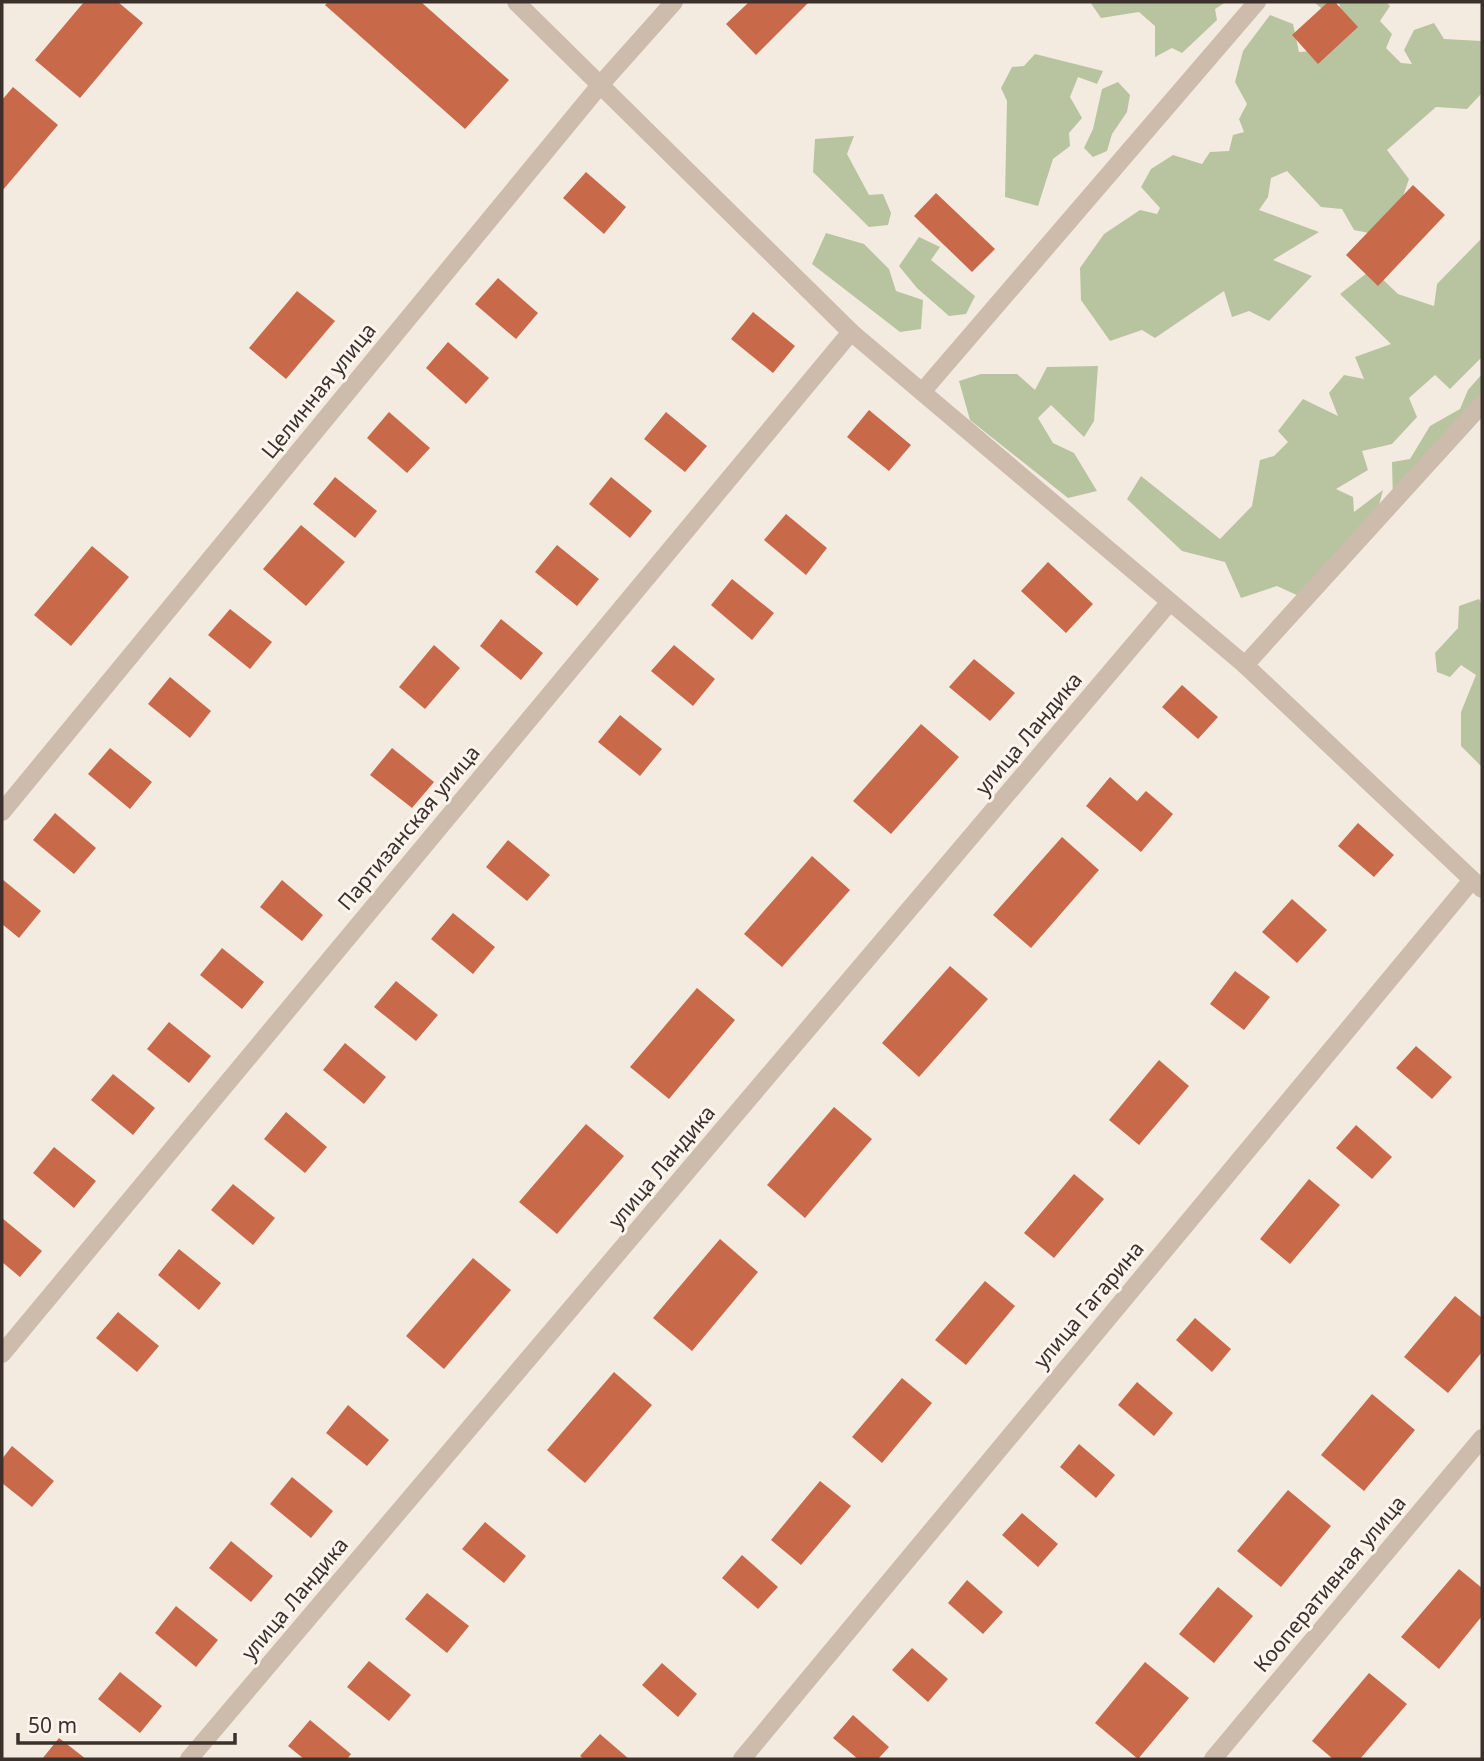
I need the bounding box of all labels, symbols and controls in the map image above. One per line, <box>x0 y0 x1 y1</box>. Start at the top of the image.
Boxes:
street label: Целинная улица <box>255 317 382 464</box>
street label: улица Ландика <box>969 666 1088 801</box>
street label: Партизанская улица <box>331 739 486 916</box>
street label: улица Ландика <box>602 1099 721 1234</box>
street label: улица Гагарина <box>1027 1235 1150 1374</box>
street label: Кооперативная улица <box>1247 1489 1411 1678</box>
street label: улица Ландика <box>235 1531 354 1666</box>
scale bar <box>18 1702 234 1746</box>
text: 50 m <box>28 1711 77 1739</box>

